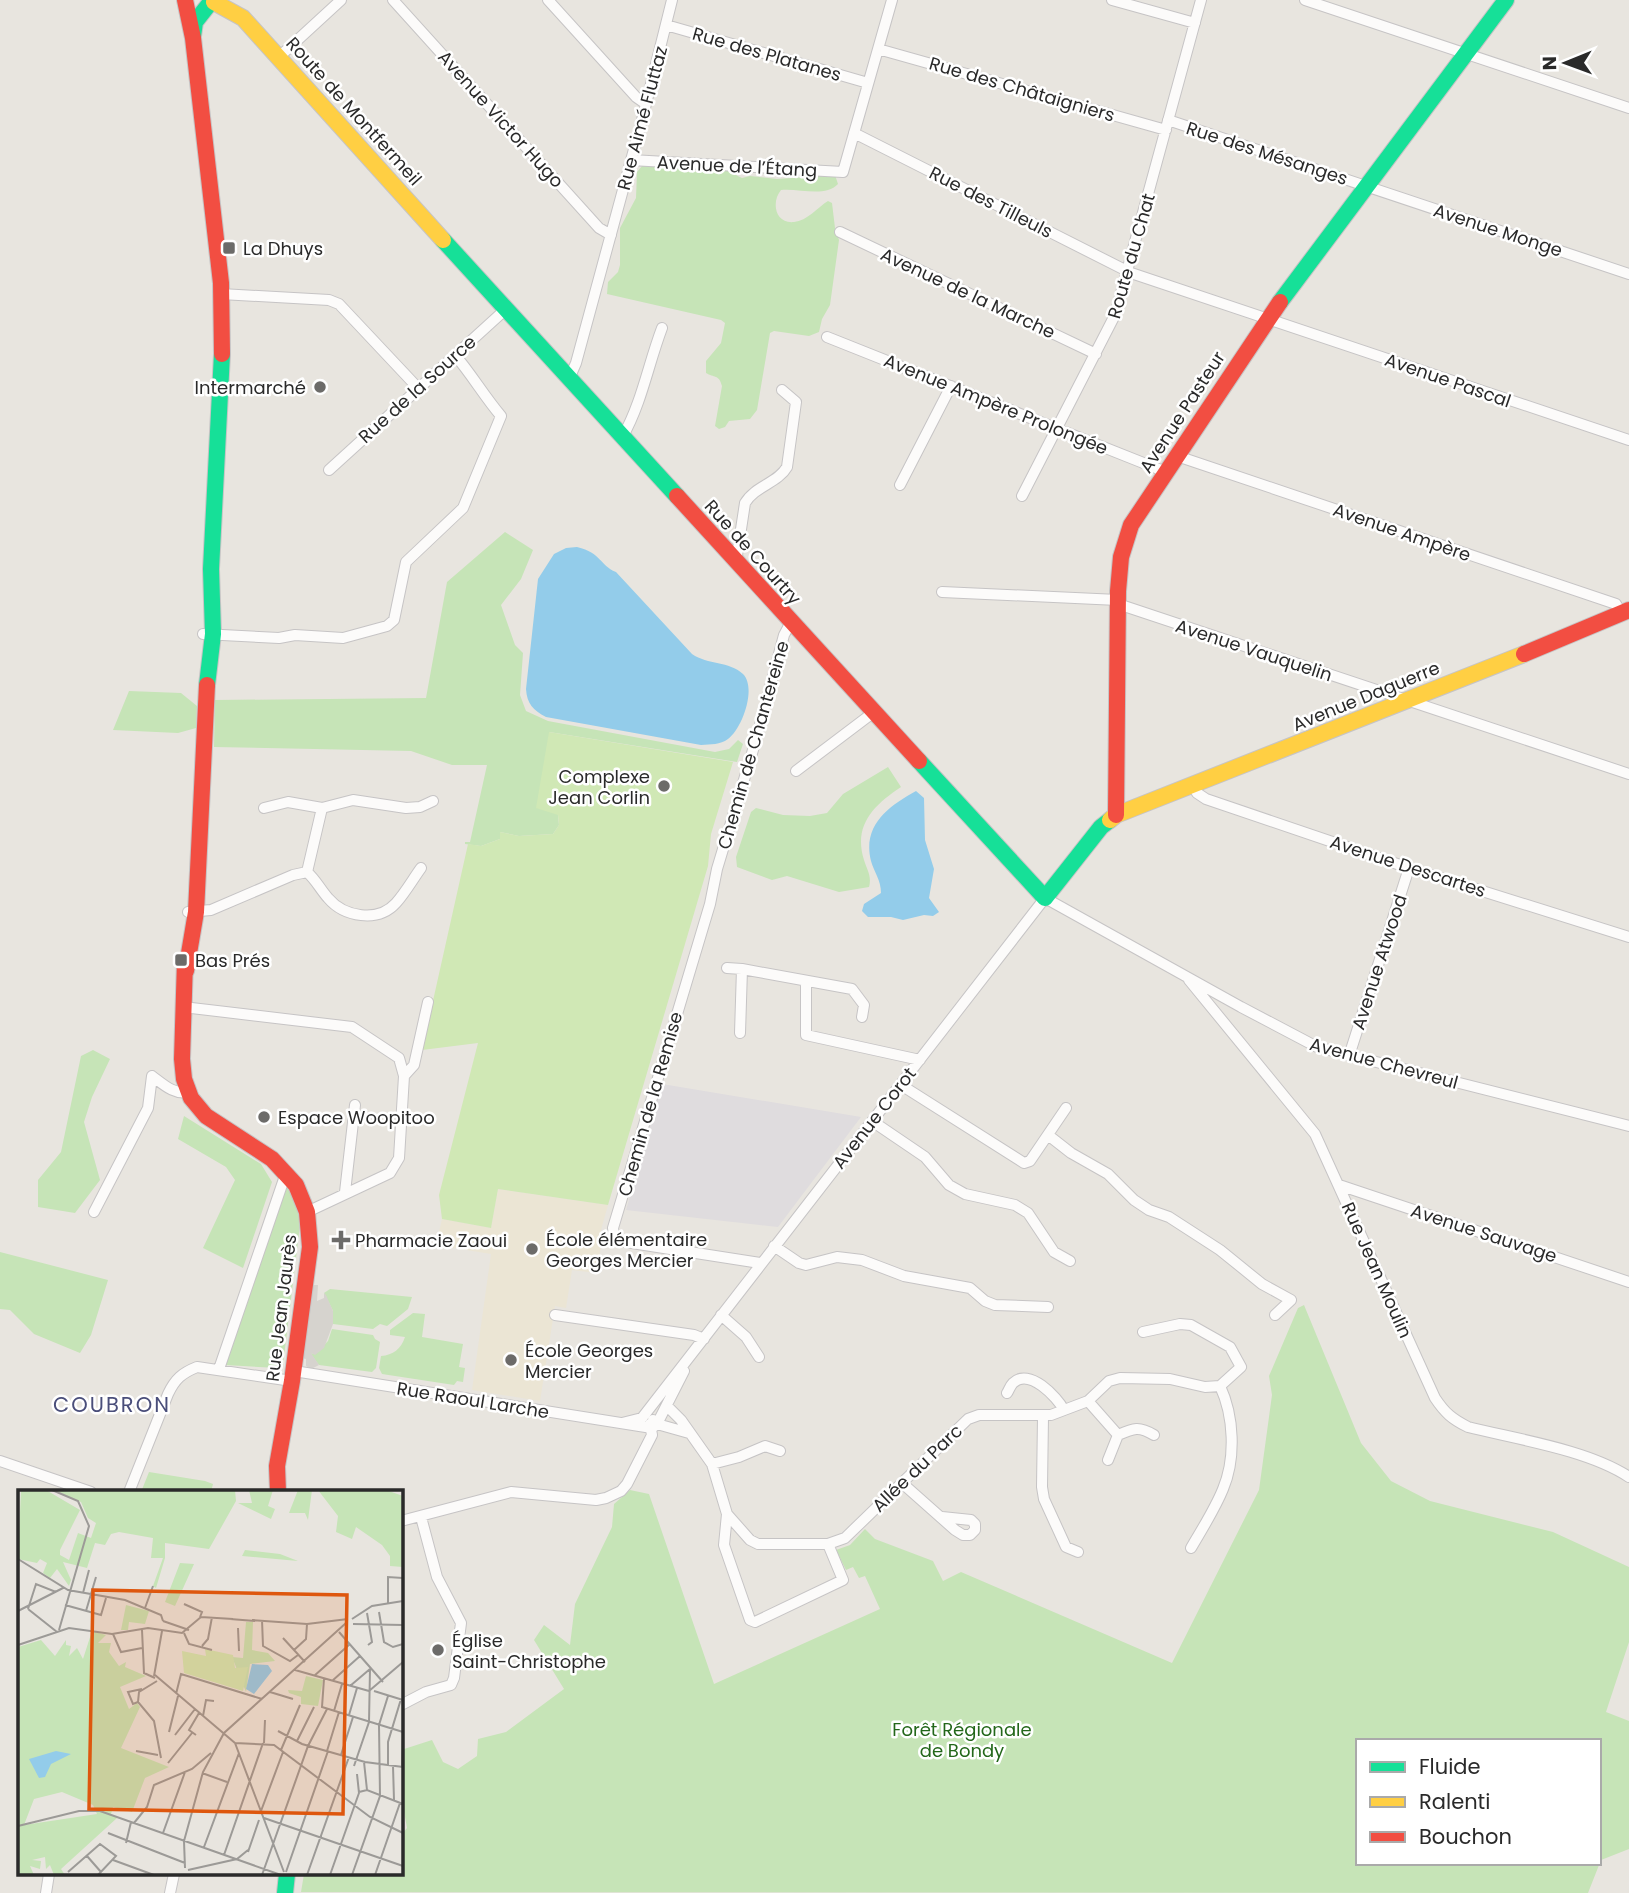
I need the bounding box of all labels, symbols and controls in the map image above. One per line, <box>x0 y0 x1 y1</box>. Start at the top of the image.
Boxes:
street label: Rue des Platanes <box>690 21 844 87</box>
north arrow <box>1531 28 1601 98</box>
street label: Route de Montfermeil <box>280 31 428 191</box>
street label: Rue Aimé Fluttaz <box>611 43 673 193</box>
street label: Avenue Victor Hugo <box>432 45 570 193</box>
street label: Rue des Châtaigniers <box>926 51 1118 127</box>
text: N <box>1536 56 1563 71</box>
street label: Rue des Mésanges <box>1183 115 1351 191</box>
street label: Avenue de l’Étang <box>656 149 818 183</box>
street label: Rue des Tilleuls <box>925 160 1057 244</box>
street label: Route du Chat <box>1101 190 1161 322</box>
street label: Avenue Monge <box>1430 197 1566 263</box>
place label: La Dhuys <box>243 236 323 261</box>
marker: La Dhuys <box>221 240 237 256</box>
street label: Avenue de la Marche <box>877 242 1059 344</box>
street label: Rue de la Source <box>353 329 481 449</box>
street label: Avenue Pasteur <box>1133 346 1231 478</box>
street label: Avenue Pascal <box>1382 347 1514 413</box>
street label: Avenue Ampère Prolongée <box>880 348 1112 460</box>
place label: Intermarché <box>195 375 306 400</box>
marker: Intermarché <box>312 379 328 395</box>
street label: Rue de Courtry <box>699 494 807 610</box>
street label: Avenue Ampère <box>1330 497 1474 567</box>
street label: Avenue Vauquelin <box>1172 613 1336 687</box>
street label: Chemin de Chantereine <box>711 638 795 852</box>
street label: Avenue Daguerre <box>1289 655 1443 737</box>
place label: Complexe Jean Corlin <box>548 764 650 810</box>
marker: Complexe Jean Corlin <box>656 778 672 794</box>
street label: Avenue Descartes <box>1327 829 1489 903</box>
street label: Avenue Atwood <box>1345 891 1413 1033</box>
place label: Bas Prés <box>195 948 270 973</box>
marker: Bas Prés <box>173 952 189 968</box>
street label: Chemin de la Remise <box>612 1009 688 1199</box>
street label: Avenue Chevreul <box>1307 1031 1461 1095</box>
street label: Avenue Corot <box>826 1062 922 1174</box>
place label: Espace Woopitoo <box>278 1105 435 1130</box>
marker: Espace Woopitoo <box>256 1109 272 1125</box>
street label: Rue Jean Moulin <box>1336 1198 1418 1342</box>
street label: Avenue Sauvage <box>1408 1198 1560 1268</box>
place label: École élémentaire Georges Mercier <box>546 1227 707 1273</box>
place label: Pharmacie Zaoui <box>355 1228 507 1253</box>
marker: Pharmacie Zaoui <box>333 1232 349 1248</box>
street label: Rue Jean Jaurès <box>260 1233 302 1383</box>
marker: École élémentaire Georges Mercier <box>524 1241 540 1257</box>
place label: École Georges Mercier <box>525 1338 653 1384</box>
marker: École Georges Mercier <box>503 1352 519 1368</box>
street label: Rue Raoul Larche <box>395 1376 551 1424</box>
district label: COUBRON <box>53 1390 171 1419</box>
street label: Allée du Parc <box>866 1418 968 1518</box>
inset map <box>18 1490 402 1876</box>
place label: Église Saint-Christophe <box>452 1628 606 1674</box>
marker: Église Saint-Christophe <box>430 1642 446 1658</box>
park label: Forêt Régionale de Bondy <box>892 1717 1032 1763</box>
legend <box>1356 1739 1601 1865</box>
text: Fluide <box>1419 1752 1481 1781</box>
text: Ralenti <box>1419 1787 1490 1816</box>
text: Bouchon <box>1419 1822 1512 1851</box>

